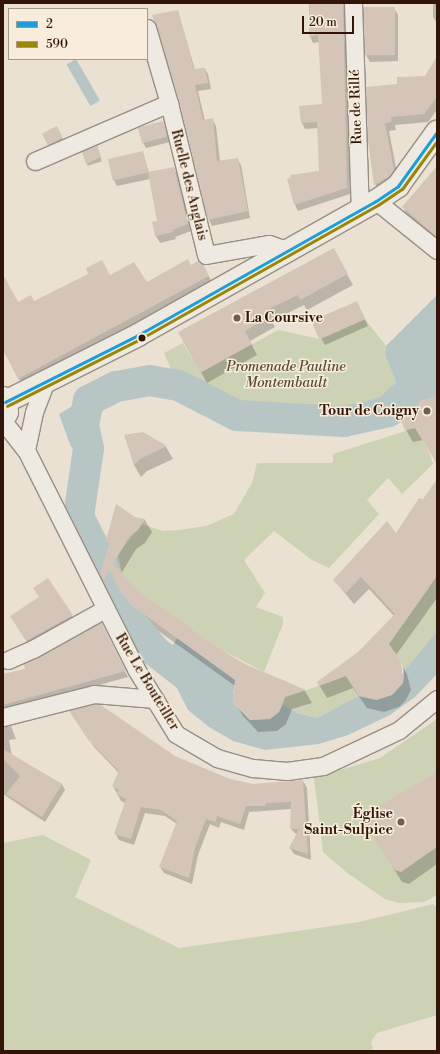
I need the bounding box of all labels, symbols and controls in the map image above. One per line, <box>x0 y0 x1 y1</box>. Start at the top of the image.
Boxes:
legend <box>8 8 148 60</box>
scale bar <box>304 8 356 34</box>
text: 20 m <box>309 15 337 30</box>
text: 2 <box>46 17 53 32</box>
text: 590 <box>46 37 68 52</box>
street label: Rue de Rillé <box>346 69 366 145</box>
street label: Ruelle des Anglais <box>167 128 211 242</box>
place label: La Coursive <box>245 310 323 326</box>
marker: La Coursive <box>232 313 242 323</box>
unlabelled marker <box>137 333 147 343</box>
park label: Promenade Pauline Montembault <box>226 359 346 392</box>
place label: Tour de Coigny <box>319 403 419 419</box>
marker: Tour de Coigny <box>422 406 432 416</box>
street label: Rue Le Bouteiller <box>111 630 183 734</box>
place label: Église Saint-Sulpice <box>304 806 393 838</box>
marker: Église Saint-Sulpice <box>396 817 406 827</box>

